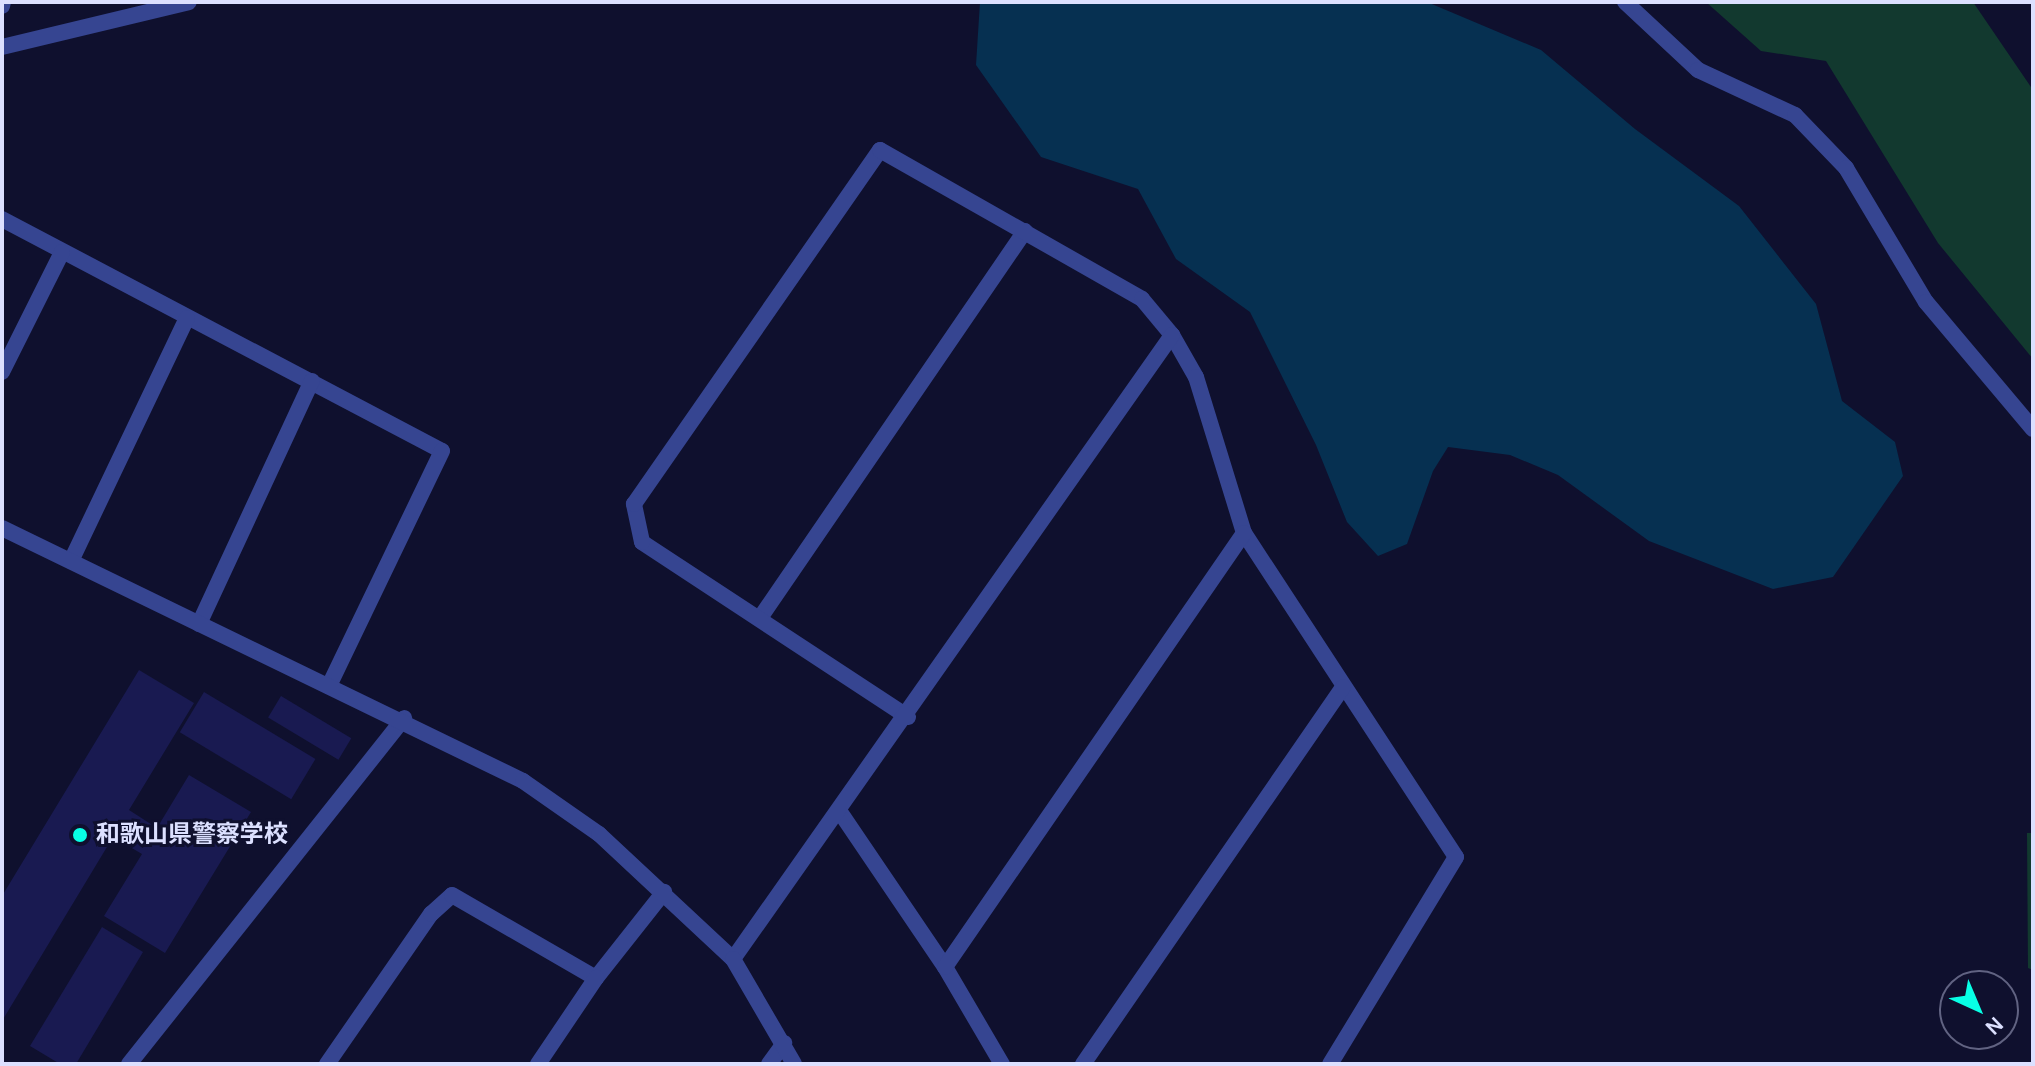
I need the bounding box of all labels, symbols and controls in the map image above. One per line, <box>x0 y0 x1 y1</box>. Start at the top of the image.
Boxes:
place label: 和歌山県警察学校 <box>96 821 288 849</box>
marker: 和歌山県警察学校 <box>71 826 89 844</box>
north arrow <box>1939 970 2019 1050</box>
text: N <box>1980 1011 2009 1041</box>

